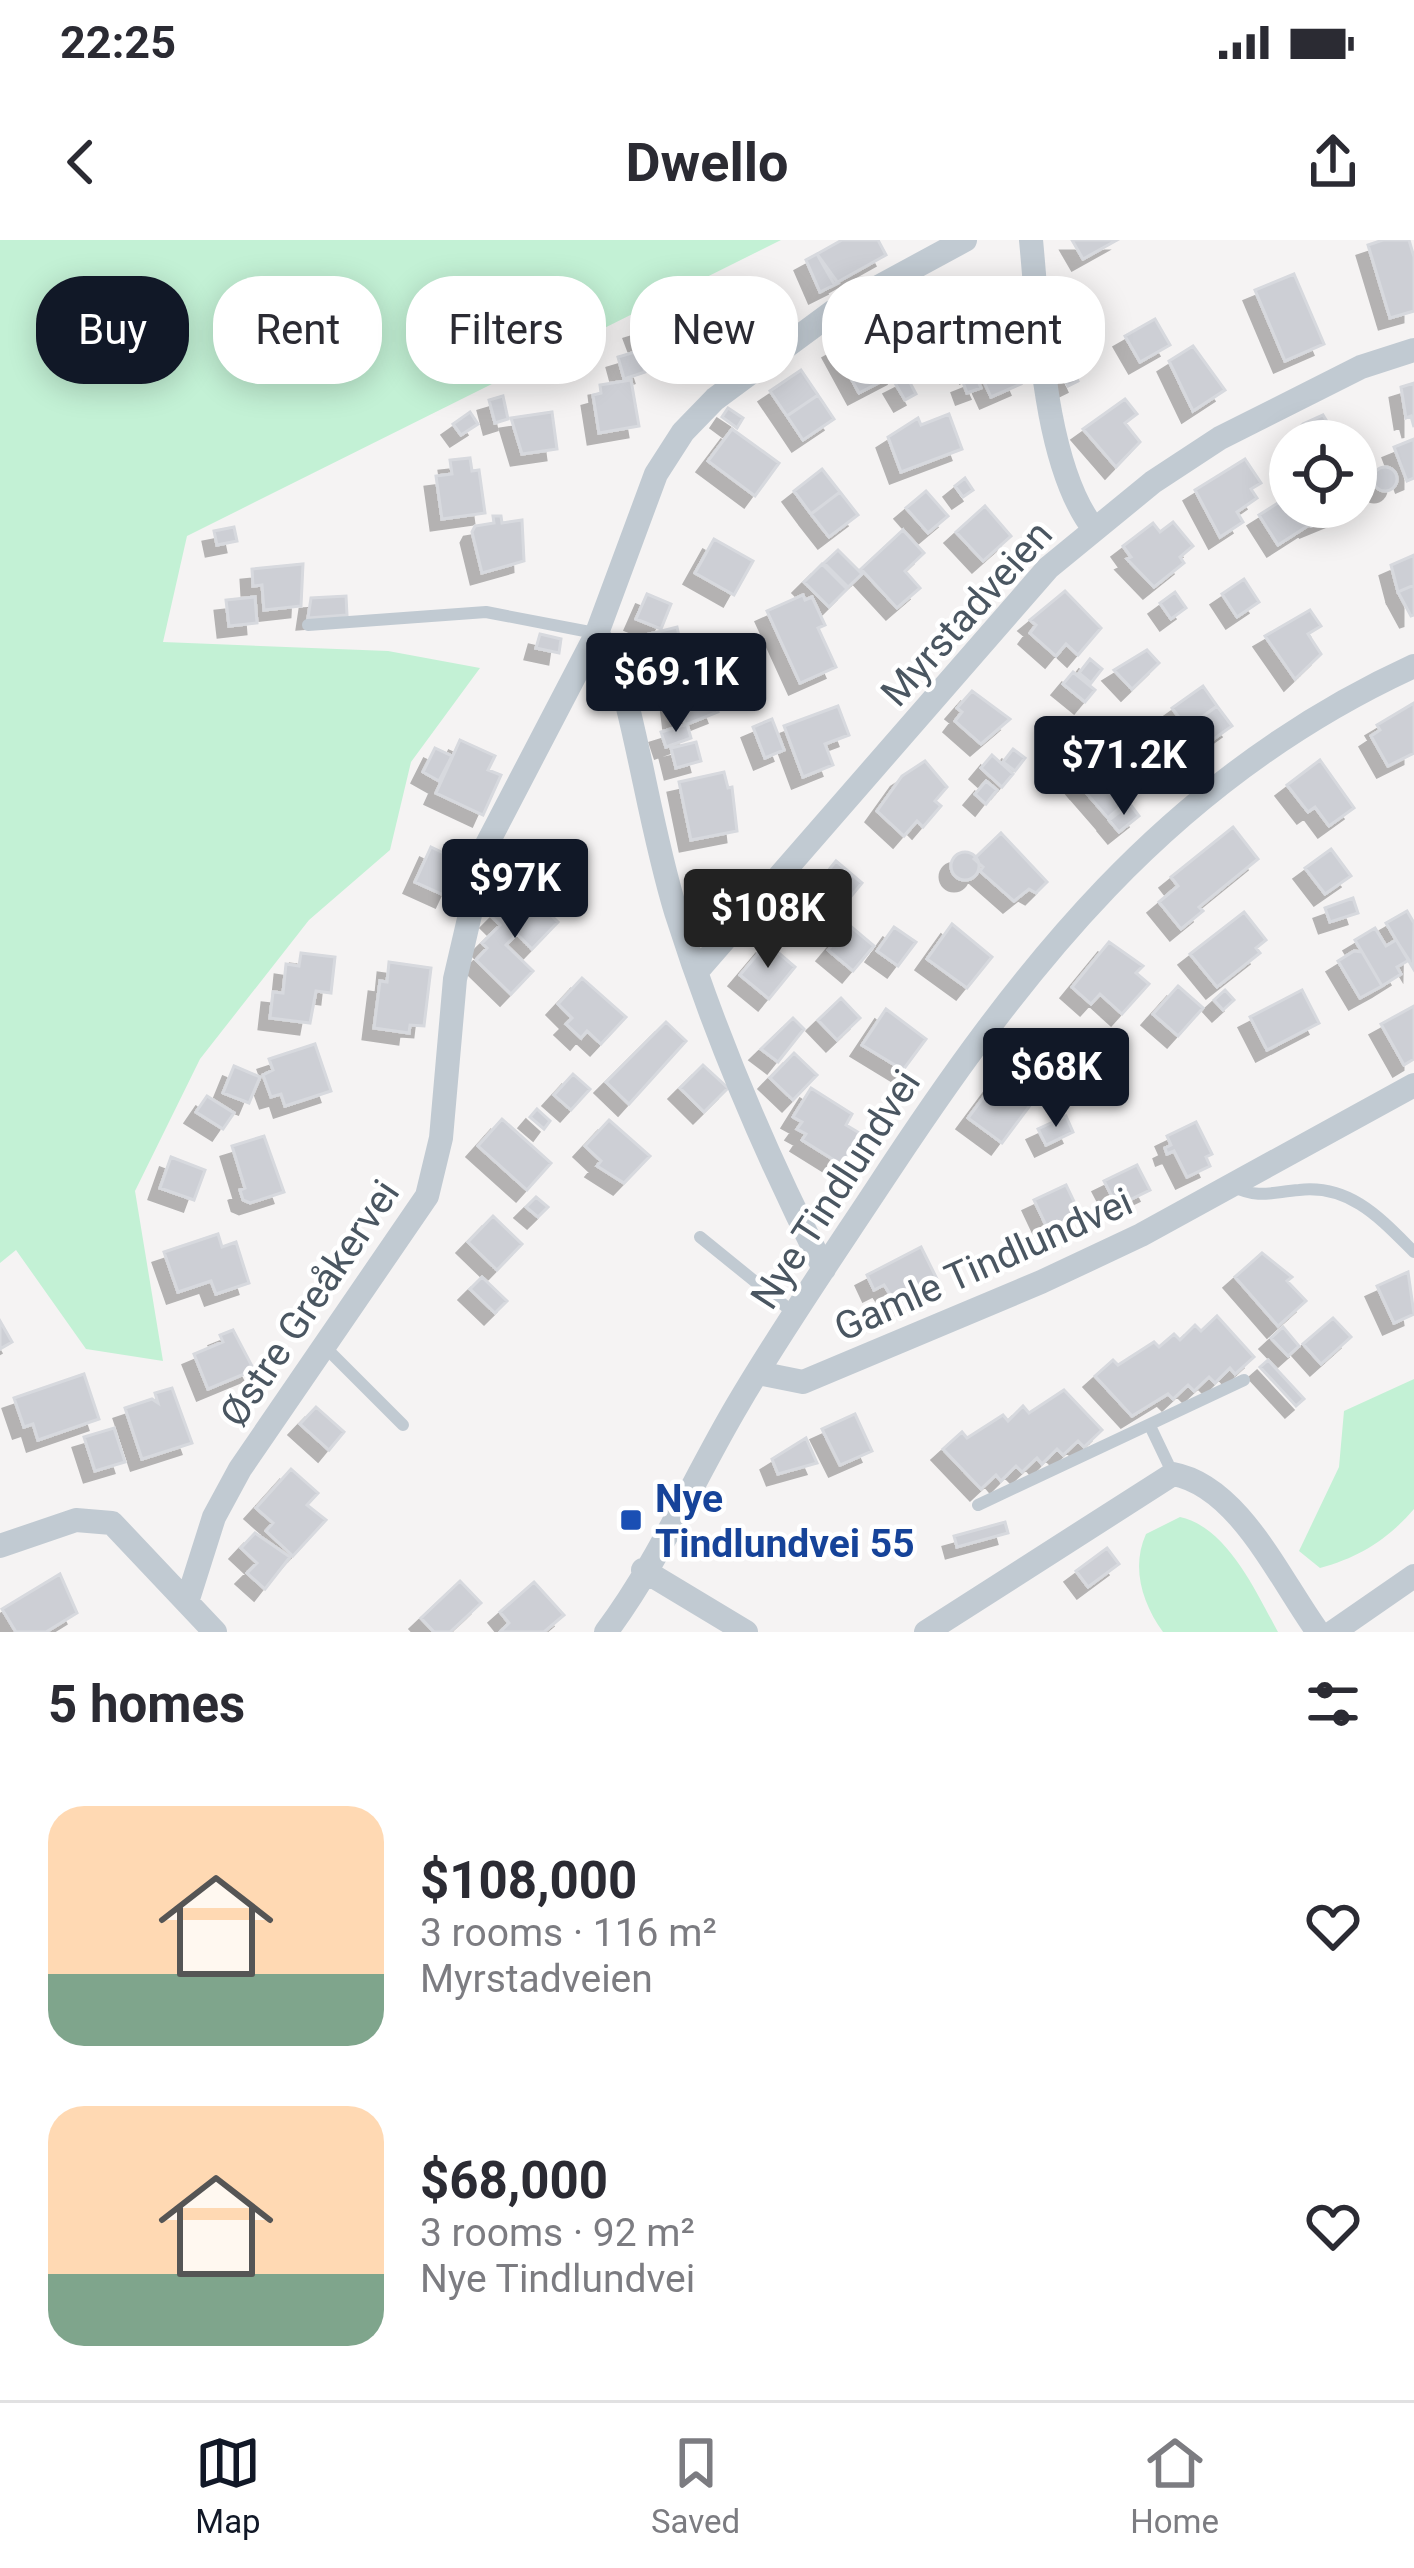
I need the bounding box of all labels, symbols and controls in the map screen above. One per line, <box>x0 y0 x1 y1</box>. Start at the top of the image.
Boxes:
text: 22:25 <box>60 16 176 69</box>
icon: back <box>48 129 114 195</box>
icon: share <box>1300 129 1366 195</box>
text: Dwello <box>626 131 788 194</box>
chip: Buy <box>36 276 189 384</box>
chip: Rent <box>213 276 382 384</box>
chip: Filters <box>406 276 606 384</box>
chip: New <box>630 276 798 384</box>
chip: Apartment <box>822 276 1105 384</box>
map controls <box>1269 420 1377 528</box>
button: locate <box>1269 420 1377 528</box>
street label: Myrstadveien <box>872 512 1062 716</box>
pin: $69.1K <box>578 633 774 735</box>
text: $69.1K <box>613 649 739 695</box>
pin: $71.2K <box>1026 716 1222 818</box>
text: $71.2K <box>1061 732 1187 778</box>
pin: $97K <box>444 839 586 941</box>
text: $97K <box>469 855 561 901</box>
pin: $108K <box>684 869 852 971</box>
text: $108K <box>711 885 825 931</box>
pin: $68K <box>985 1028 1127 1130</box>
text: $68K <box>1010 1044 1102 1090</box>
street label: Nye Tindlundvei <box>742 1062 930 1317</box>
street label: Østre Greåkervei <box>211 1172 409 1435</box>
street label: Gamle Tindlundvei <box>828 1179 1139 1351</box>
place label: Nye Tindlundvei 55 <box>655 1476 915 1567</box>
marker: Nye Tindlundvei 55 <box>618 1507 644 1533</box>
icon: filters <box>1300 1671 1366 1737</box>
text: 5 homes <box>48 1675 245 1734</box>
text: $108,000 <box>420 1851 637 1910</box>
icon: home <box>144 1854 288 1998</box>
icon: heart <box>1300 1893 1366 1959</box>
text: 3 rooms · 116 m² <box>420 1910 717 1956</box>
text: Myrstadveien <box>420 1956 653 2002</box>
text: $68,000 <box>420 2151 608 2210</box>
icon: home <box>144 2154 288 2298</box>
icon: heart <box>1300 2193 1366 2259</box>
text: 3 rooms · 92 m² <box>420 2210 695 2256</box>
text: Nye Tindlundvei <box>420 2256 695 2302</box>
tab: Map <box>195 2430 261 2541</box>
tab: Saved <box>651 2430 740 2541</box>
tab: Home <box>1130 2430 1219 2541</box>

